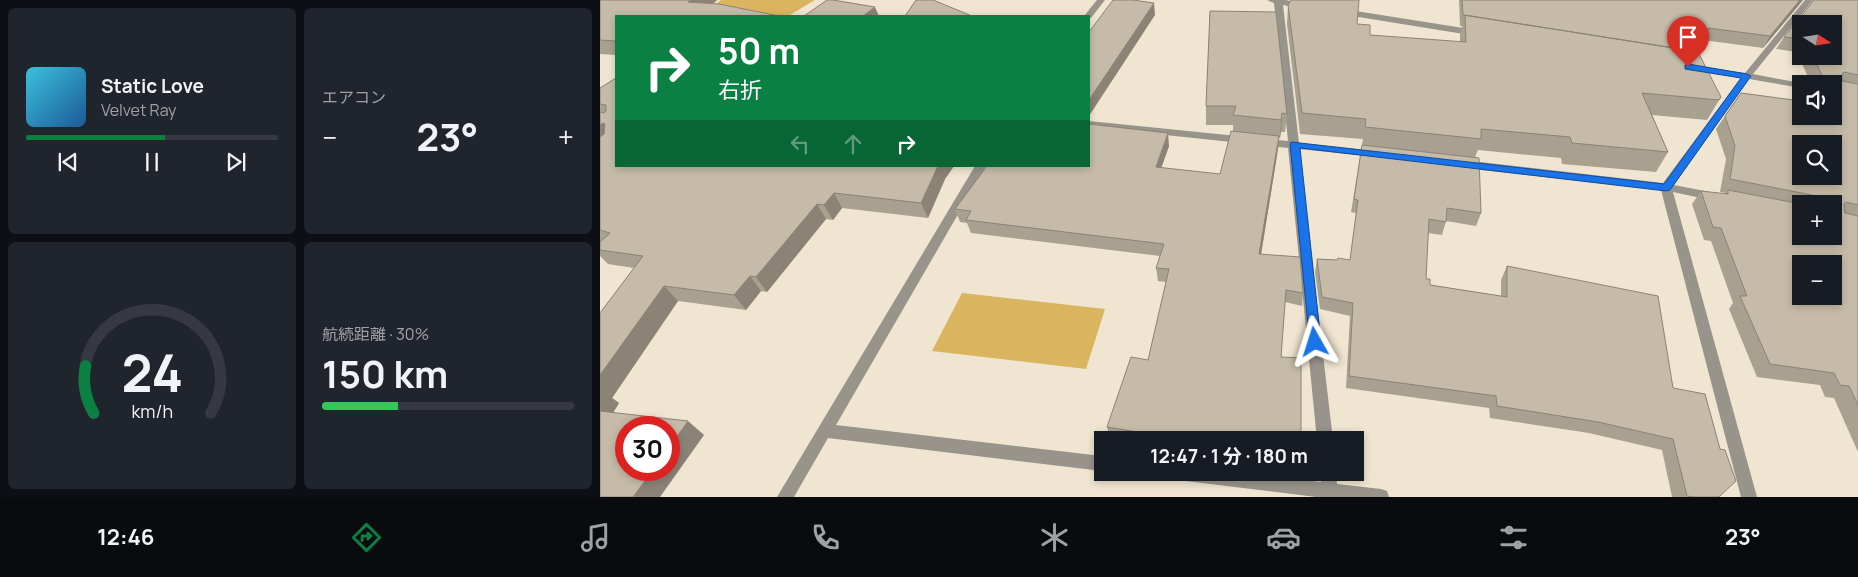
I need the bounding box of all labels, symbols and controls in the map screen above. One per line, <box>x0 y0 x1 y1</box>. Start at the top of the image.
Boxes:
north arrow <box>1792 15 1842 65</box>
map controls <box>1792 15 1842 305</box>
pin <box>1667 16 1709 67</box>
icon: arrive <box>1674 23 1702 51</box>
text: 50 m <box>718 27 800 75</box>
icon: right <box>635 35 700 100</box>
text: Static Love <box>101 73 204 99</box>
text: 右折 <box>718 75 762 105</box>
button: sound <box>1792 75 1842 125</box>
text: エアコン <box>322 86 386 108</box>
text: Velvet Ray <box>101 99 177 121</box>
text: 23° <box>417 110 478 162</box>
text: − <box>322 118 337 156</box>
text: + <box>558 118 574 156</box>
icon: left <box>786 130 814 158</box>
icon: ahead <box>839 130 867 158</box>
icon: right <box>892 130 920 158</box>
button: search <box>1792 135 1842 185</box>
icon: previous <box>54 148 82 176</box>
icon: pause <box>138 148 166 176</box>
icon: next <box>222 148 250 176</box>
button: + <box>1792 195 1842 245</box>
button: − <box>1792 255 1842 305</box>
position arrow <box>1288 315 1340 367</box>
text: 航続距離 · 30% <box>322 323 429 345</box>
text: 24 <box>121 337 183 408</box>
text: 150 km <box>322 347 448 399</box>
text: km/h <box>131 399 173 423</box>
speed limit sign: 30 <box>615 416 680 481</box>
text: 12:47 · 1 分 · 180 m <box>1150 443 1308 469</box>
icon: directions <box>349 520 384 555</box>
icon: music <box>578 520 613 555</box>
icon: phone <box>808 520 843 555</box>
icon: climate <box>1037 520 1072 555</box>
icon: car <box>1266 520 1301 555</box>
icon: filters <box>1496 520 1531 555</box>
text: 12:46 <box>97 522 155 552</box>
text: 23° <box>1725 522 1761 552</box>

